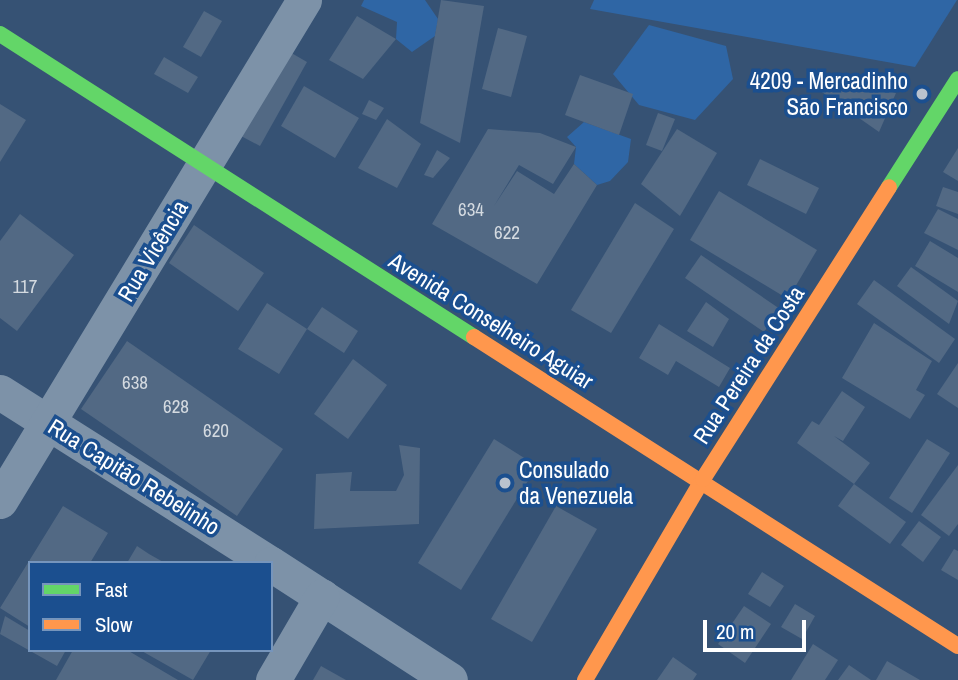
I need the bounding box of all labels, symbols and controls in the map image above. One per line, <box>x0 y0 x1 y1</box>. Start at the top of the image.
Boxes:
place label: 4209 - Mercadinho São Francisco <box>750 67 908 121</box>
marker: 4209 - Mercadinho São Francisco <box>914 86 930 102</box>
street label: Rua Vicência <box>112 196 194 306</box>
house number: 634 <box>458 199 484 221</box>
house number: 622 <box>494 222 520 244</box>
street label: Avenida Conselheiro Aguiar <box>383 247 599 395</box>
house number: 117 <box>13 276 37 298</box>
street label: Rua Pereira da Costa <box>688 281 810 449</box>
house number: 638 <box>122 372 148 394</box>
house number: 628 <box>163 396 189 418</box>
street label: Rua Capitão Rebelinho <box>43 413 225 541</box>
house number: 620 <box>203 420 229 442</box>
place label: Consulado da Venezuela <box>519 456 633 510</box>
marker: Consulado da Venezuela <box>497 475 513 491</box>
legend <box>28 561 273 652</box>
text: Fast <box>95 575 128 604</box>
scale bar <box>706 606 809 650</box>
text: Slow <box>95 610 132 639</box>
text: 20 m <box>716 617 754 646</box>

